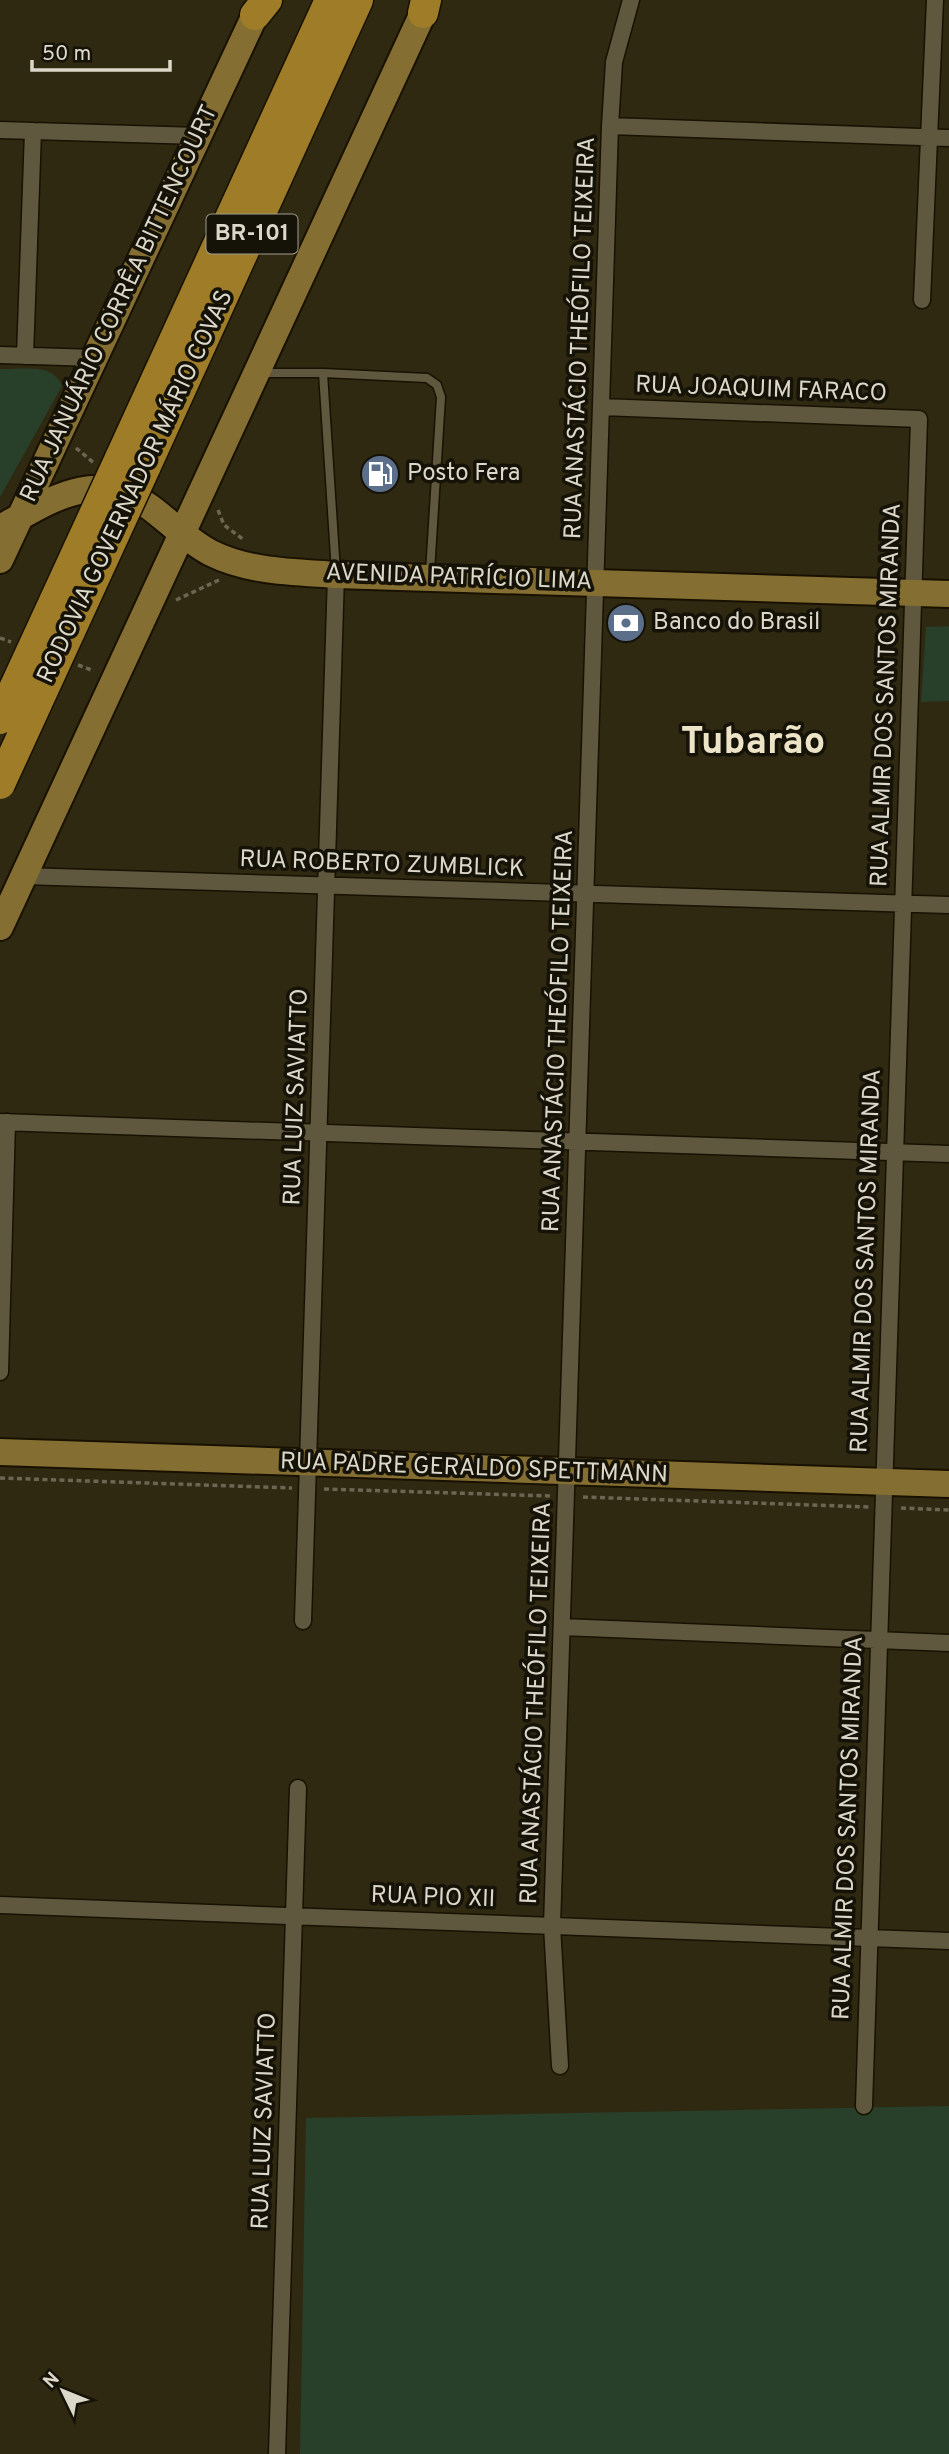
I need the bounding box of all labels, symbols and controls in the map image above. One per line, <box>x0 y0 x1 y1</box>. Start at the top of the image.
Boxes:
scale bar <box>32 28 170 72</box>
text: 50 m <box>42 41 91 68</box>
street label: RUA JANUÁRIO CORRÊA BITTENCOURT <box>13 100 225 507</box>
street label: RUA ANASTÁCIO THEÓFILO TEIXEIRA <box>557 136 603 540</box>
road number: BR-101 <box>206 215 298 254</box>
street label: RODOVIA GOVERNADOR MÁRIO COVAS <box>30 285 241 688</box>
street label: RUA JOAQUIM FARACO <box>635 371 887 409</box>
fuel station icon: Posto Fera <box>359 453 401 495</box>
place label: Posto Fera <box>407 459 520 489</box>
street label: RUA ALMIR DOS SANTOS MIRANDA <box>865 502 909 888</box>
street label: AVENIDA PATRÍCIO LIMA <box>325 556 593 598</box>
bank icon: Banco do Brasil <box>605 602 647 644</box>
place label: Banco do Brasil <box>653 608 820 638</box>
district label: Tubarão <box>681 719 825 768</box>
street label: RUA ANASTÁCIO THEÓFILO TEIXEIRA <box>535 829 581 1233</box>
street label: RUA ROBERTO ZUMBLICK <box>239 845 525 885</box>
street label: RUA LUIZ SAVIATTO <box>278 988 316 1206</box>
street label: RUA ALMIR DOS SANTOS MIRANDA <box>845 1068 889 1454</box>
street label: RUA PADRE GERALDO SPETTMANN <box>279 1447 669 1491</box>
street label: RUA ANASTÁCIO THEÓFILO TEIXEIRA <box>513 1501 559 1905</box>
street label: RUA ALMIR DOS SANTOS MIRANDA <box>827 1635 871 2021</box>
street label: RUA PIO XII <box>370 1881 496 1915</box>
street label: RUA LUIZ SAVIATTO <box>246 2012 284 2230</box>
north arrow <box>28 2356 98 2426</box>
text: N <box>39 2368 65 2394</box>

